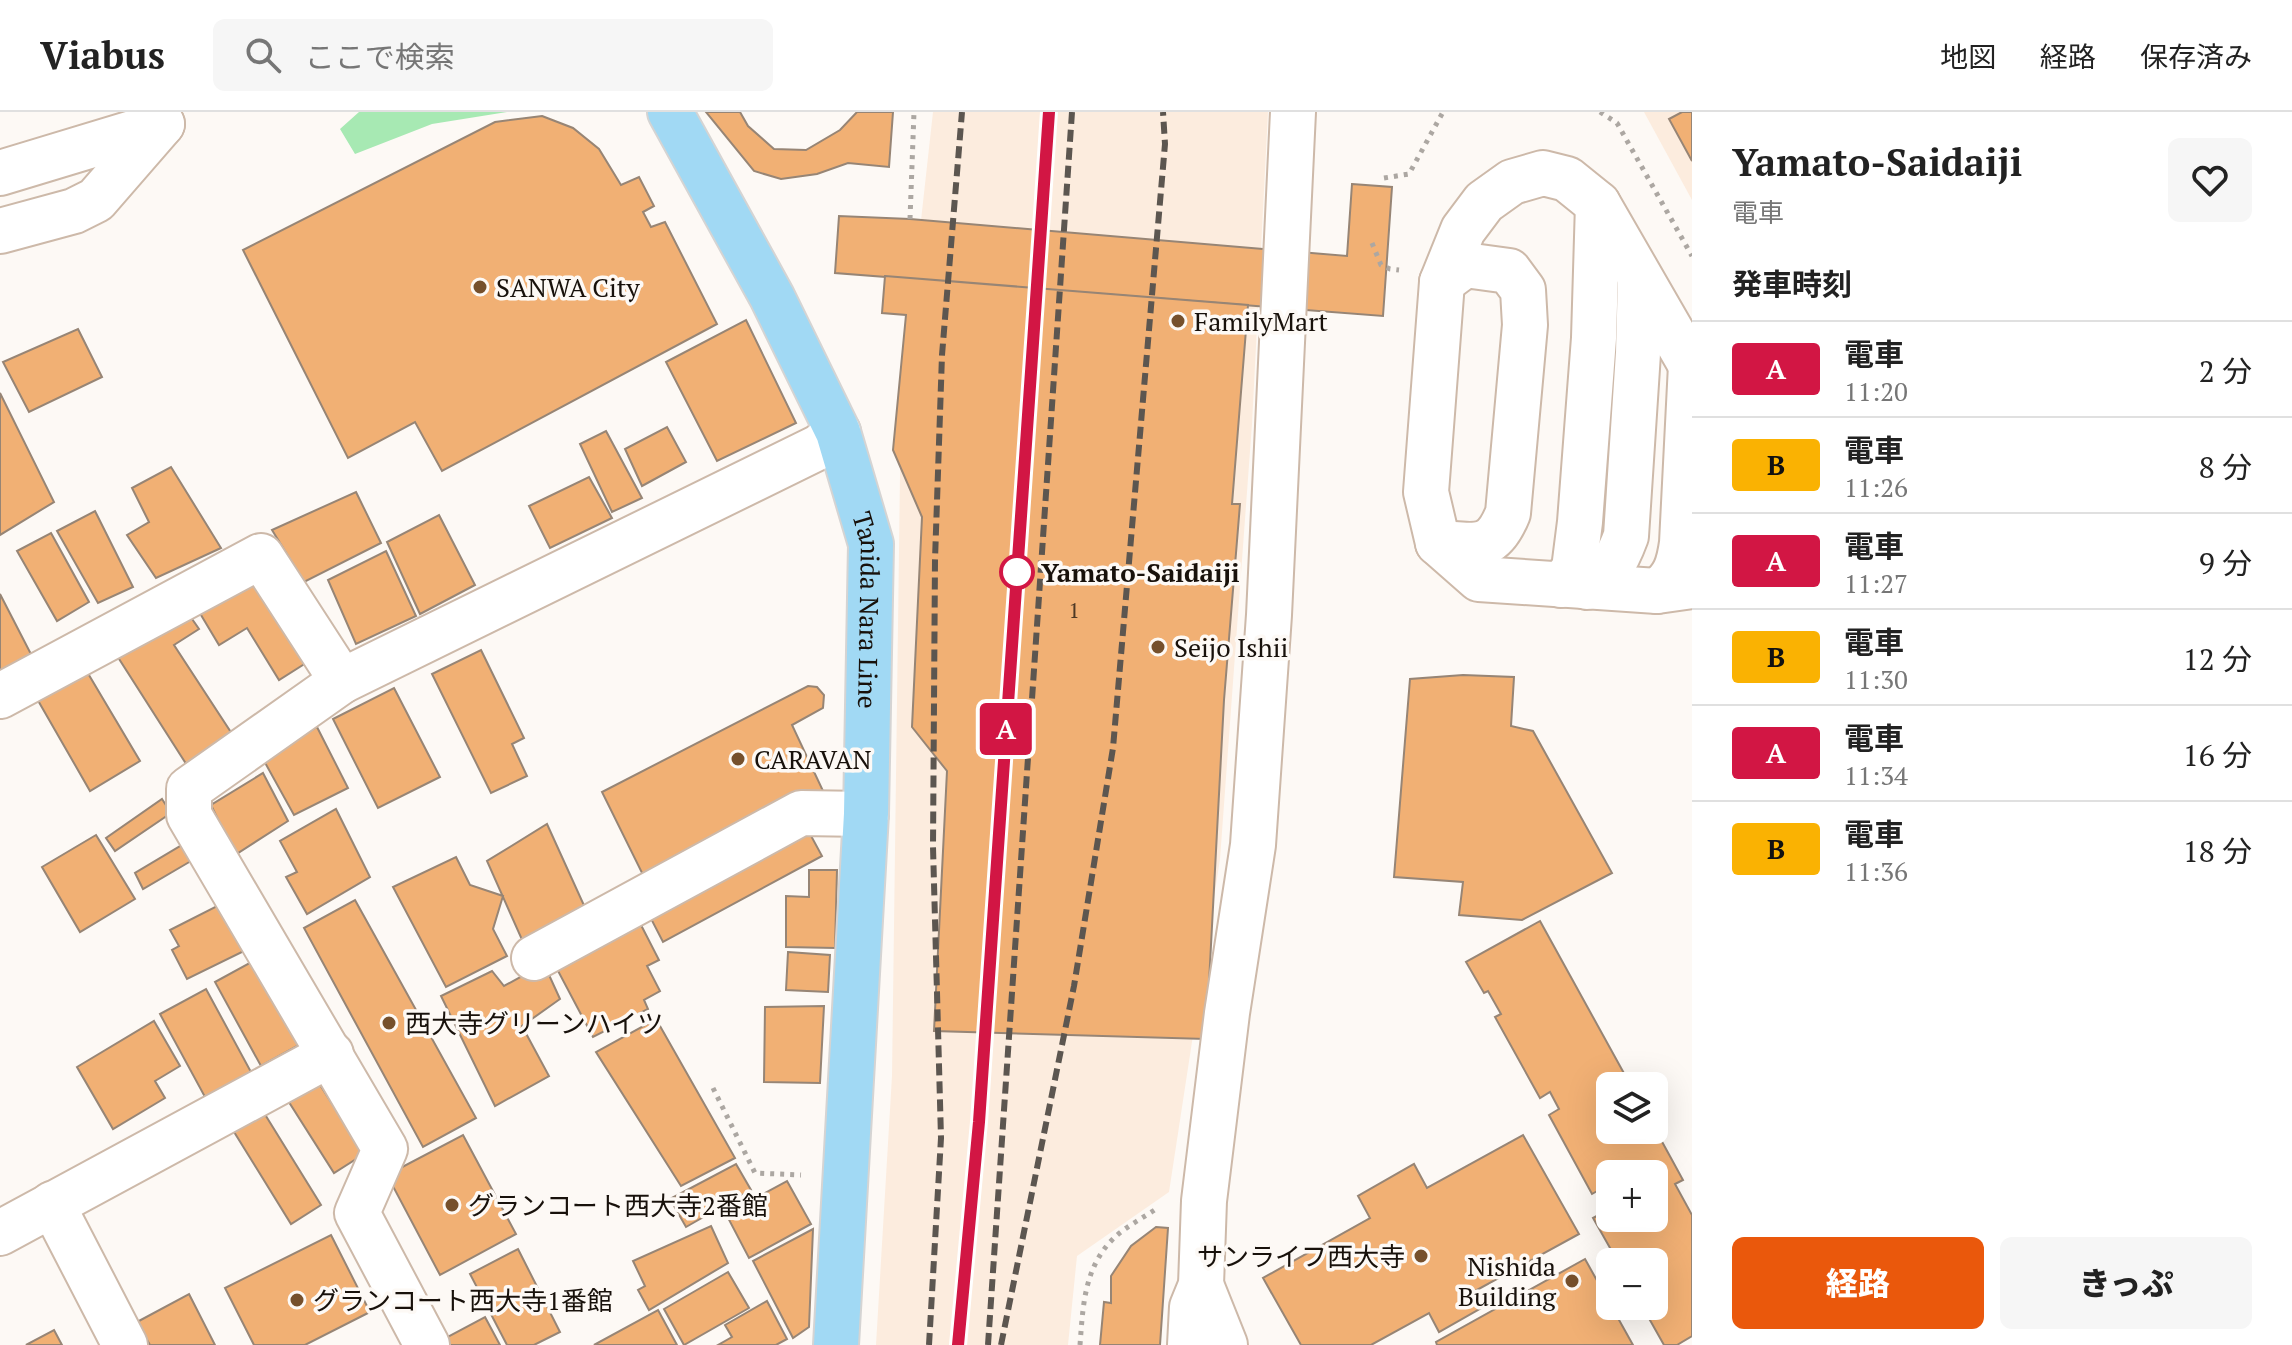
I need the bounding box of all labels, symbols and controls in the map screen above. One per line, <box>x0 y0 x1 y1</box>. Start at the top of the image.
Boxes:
search box <box>213 19 773 91</box>
text: Viabus <box>40 30 165 80</box>
icon: search <box>241 33 285 77</box>
text: ここで検索 <box>305 37 455 77</box>
text: 地図 <box>1940 38 1996 75</box>
text: 経路 <box>2040 38 2096 75</box>
text: 保存済み <box>2140 38 2252 75</box>
text: Yamato-Saidaiji <box>1732 137 2022 187</box>
button: heart <box>2168 138 2252 222</box>
text: 電車 <box>1732 195 1784 229</box>
text: 発車時刻 <box>1732 264 1852 304</box>
place label: SANWA City <box>496 270 640 304</box>
marker: SANWA City <box>471 278 489 296</box>
place label: FamilyMart <box>1194 304 1328 338</box>
marker: FamilyMart <box>1169 312 1187 330</box>
text: 電車 <box>1844 334 1904 374</box>
text: A <box>1766 350 1786 387</box>
text: 2 分 <box>2199 351 2252 391</box>
text: 11:20 <box>1844 374 1908 408</box>
text: 電車 <box>1844 430 1904 470</box>
text: B <box>1767 446 1785 483</box>
text: 8 分 <box>2199 447 2252 487</box>
text: 11:26 <box>1844 470 1908 504</box>
street label: Tanida Nara Line <box>845 507 888 709</box>
text: 電車 <box>1844 526 1904 566</box>
text: A <box>1766 542 1786 579</box>
text: 9 分 <box>2199 543 2252 583</box>
marker: Yamato-Saidaiji <box>1000 555 1034 589</box>
place label: Yamato-Saidaiji <box>1041 555 1240 589</box>
text: 11:27 <box>1844 566 1908 600</box>
house number: 1 <box>1068 595 1080 624</box>
text: 電車 <box>1844 622 1904 662</box>
place label: Seijo Ishii <box>1174 630 1288 664</box>
marker: Seijo Ishii <box>1149 638 1167 656</box>
text: B <box>1767 638 1785 675</box>
text: 12 分 <box>2183 639 2252 679</box>
text: 11:30 <box>1844 662 1908 696</box>
line badge: A <box>980 703 1032 755</box>
text: A <box>996 710 1016 747</box>
text: 電車 <box>1844 718 1904 758</box>
text: A <box>1766 734 1786 771</box>
text: 16 分 <box>2183 735 2252 775</box>
place label: CARAVAN <box>754 742 871 776</box>
marker: CARAVAN <box>729 750 747 768</box>
text: 11:34 <box>1844 758 1908 792</box>
text: 電車 <box>1844 814 1904 854</box>
text: B <box>1767 830 1785 867</box>
text: 18 分 <box>2183 831 2252 871</box>
text: 11:36 <box>1844 854 1908 888</box>
place label: 西大寺グリーンハイツ <box>405 1006 663 1040</box>
marker: 西大寺グリーンハイツ <box>380 1014 398 1032</box>
map controls <box>1596 1072 1668 1320</box>
button: layers <box>1596 1072 1668 1144</box>
button: + <box>1596 1160 1668 1232</box>
place label: グランコート西大寺2番館 <box>468 1188 768 1222</box>
marker: グランコート西大寺2番館 <box>443 1196 461 1214</box>
button: 経路 <box>1732 1237 1984 1329</box>
button: きっぷ <box>2000 1237 2252 1329</box>
place label: サンライフ西大寺 <box>1197 1239 1405 1273</box>
marker: サンライフ西大寺 <box>1412 1247 1430 1265</box>
button: − <box>1596 1248 1668 1320</box>
place label: Nishida Building <box>1458 1249 1556 1313</box>
marker: Nishida Building <box>1563 1272 1581 1290</box>
place label: グランコート西大寺1番館 <box>313 1283 613 1317</box>
marker: グランコート西大寺1番館 <box>288 1291 306 1309</box>

